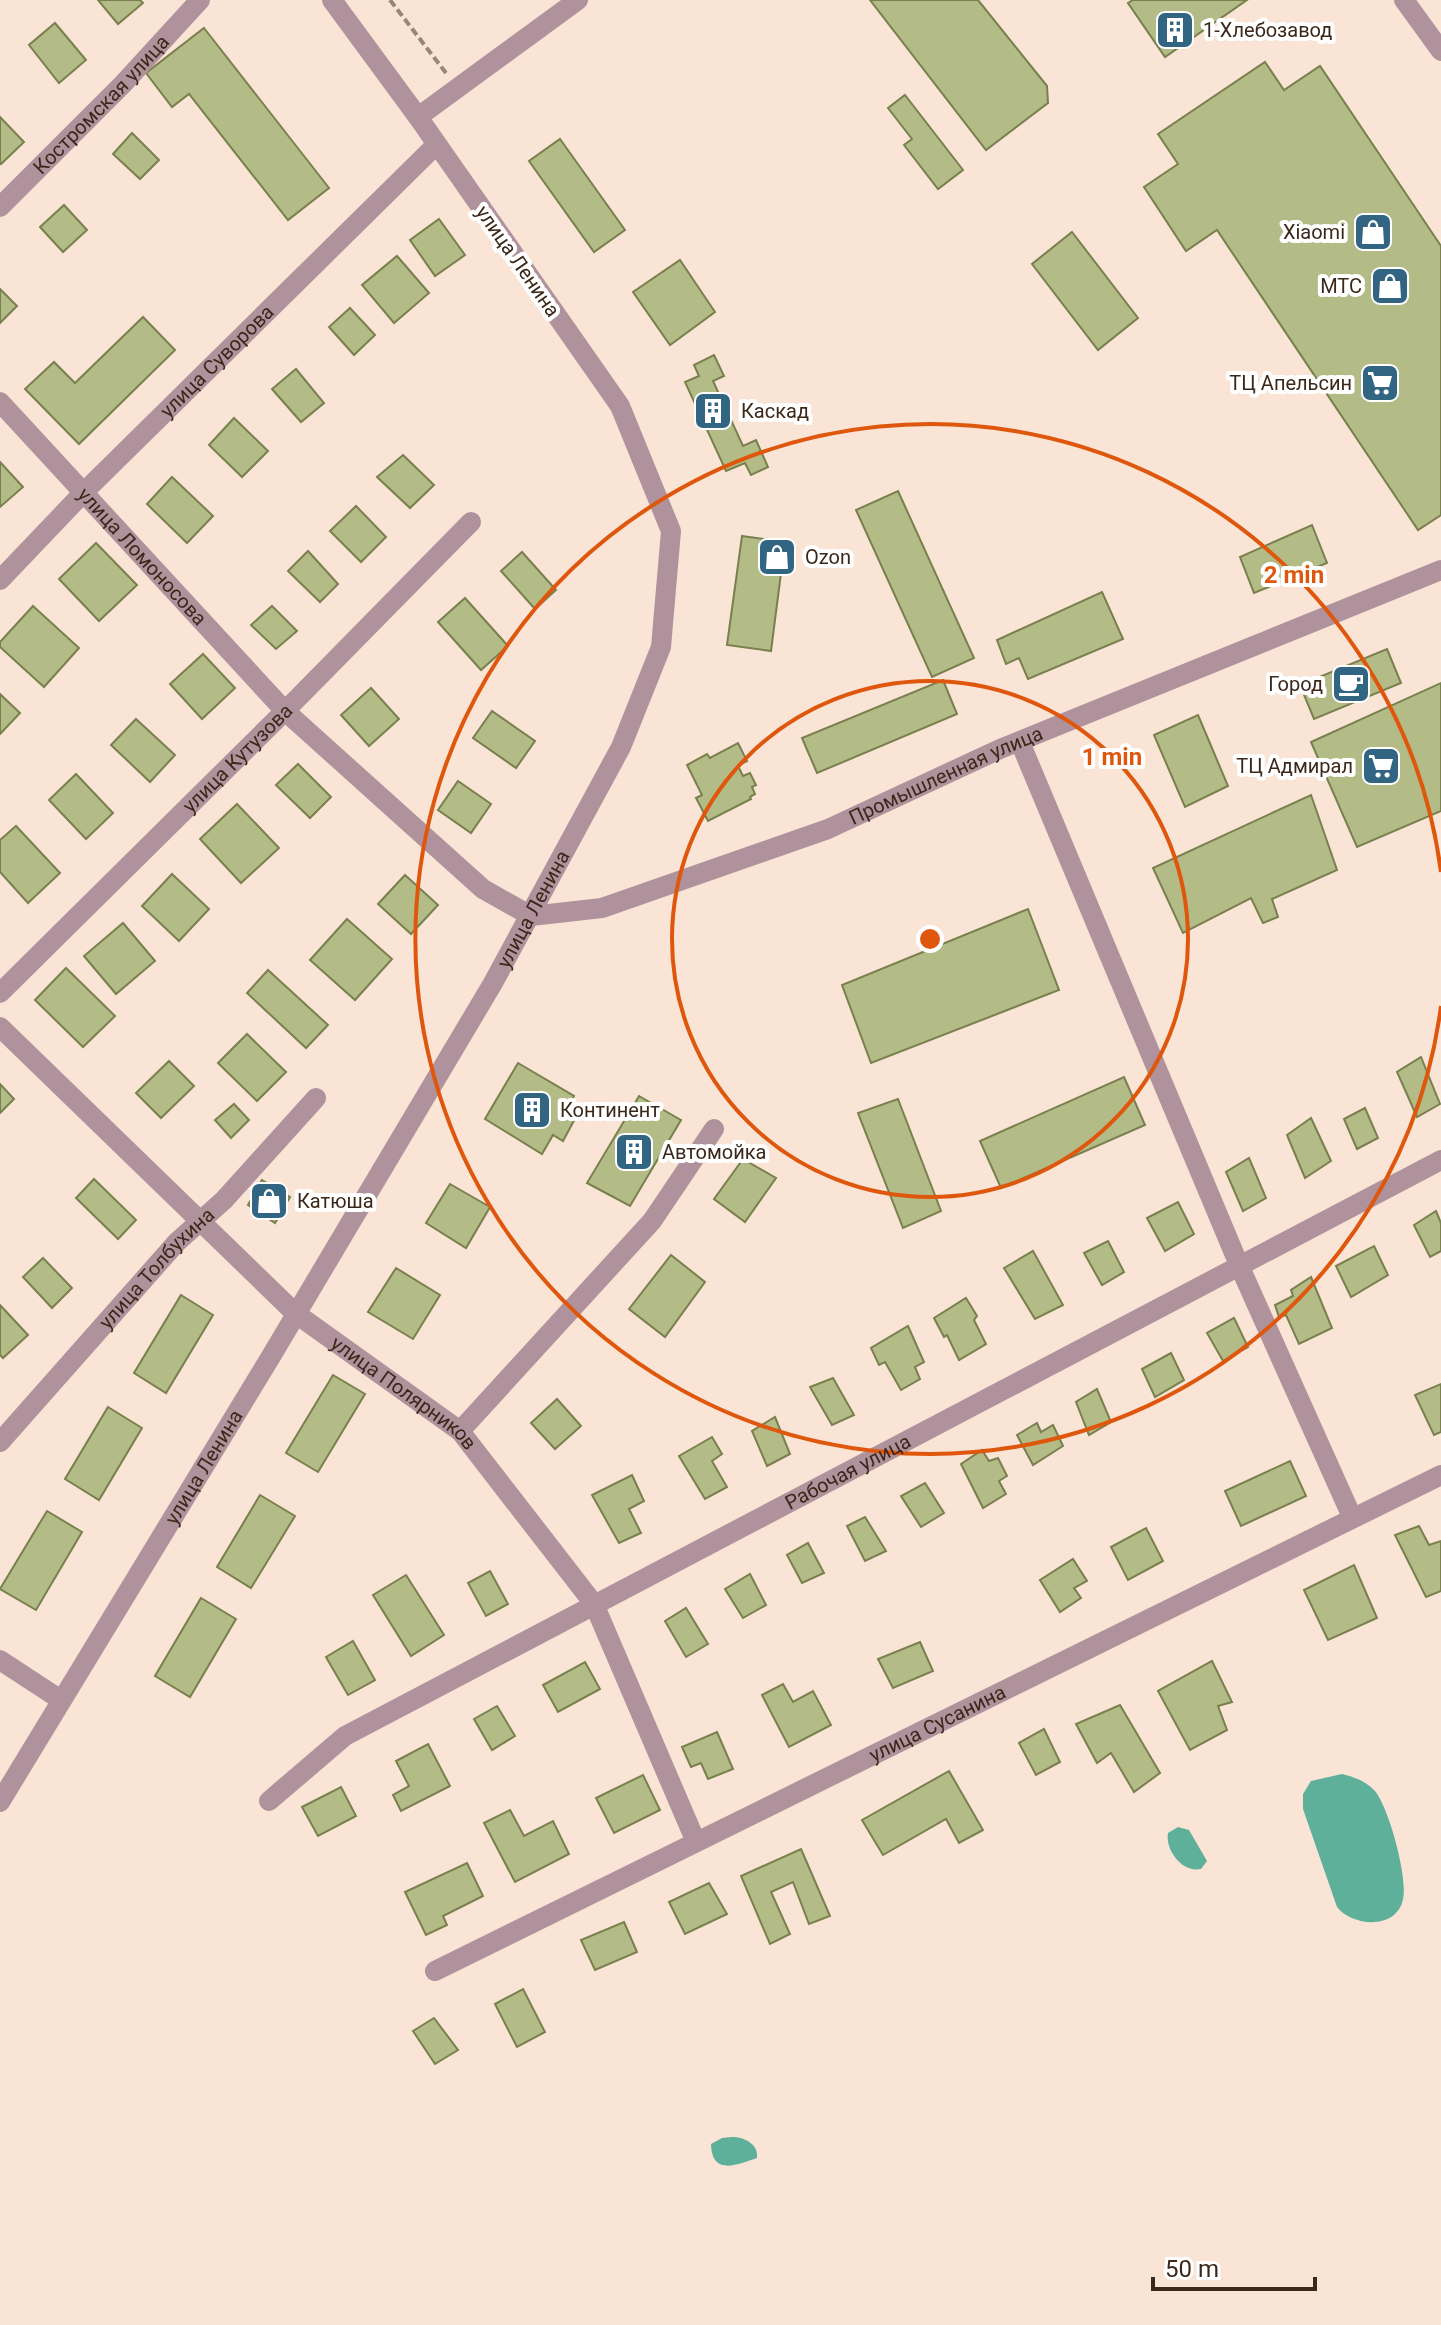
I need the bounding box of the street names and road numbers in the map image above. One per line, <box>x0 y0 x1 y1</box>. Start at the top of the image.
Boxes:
street label: Костромская улица <box>28 30 174 179</box>
street label: улица Ленина <box>471 201 565 321</box>
street label: улица Суворова <box>155 300 279 422</box>
street label: улица Ломоносова <box>73 482 212 630</box>
street label: улица Кутузова <box>177 699 297 818</box>
street label: Промышленная улица <box>845 721 1046 830</box>
street label: улица Ленина <box>491 846 575 972</box>
street label: улица Толбухина <box>94 1203 219 1334</box>
street label: улица Полярников <box>326 1331 482 1454</box>
street label: улица Ленина <box>160 1405 248 1529</box>
street label: Рабочая улица <box>781 1429 915 1515</box>
street label: улица Сусанина <box>865 1680 1009 1767</box>

